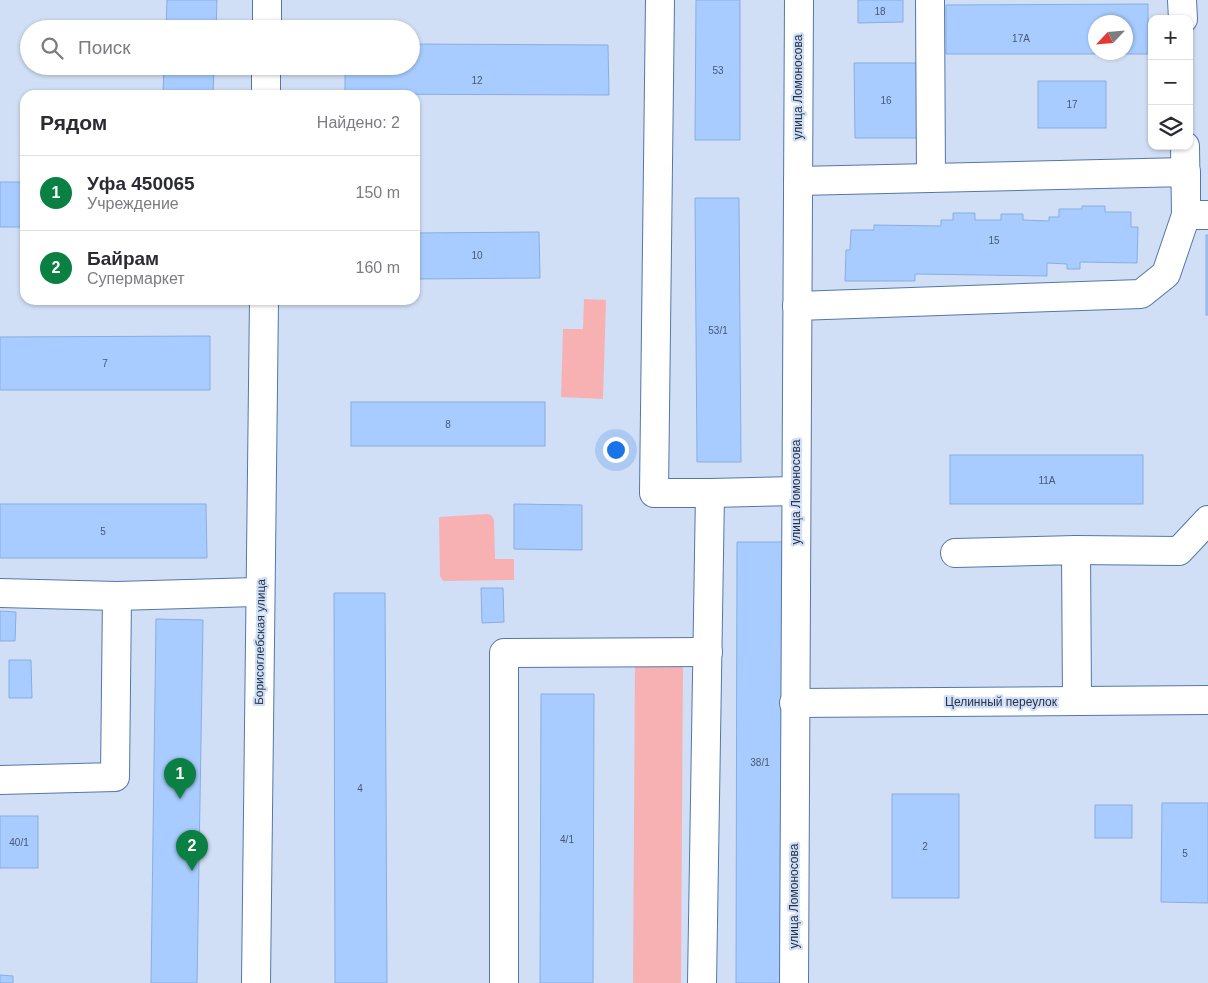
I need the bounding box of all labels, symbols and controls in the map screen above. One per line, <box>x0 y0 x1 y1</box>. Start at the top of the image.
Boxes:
house number: 18 <box>874 6 886 17</box>
north arrow <box>1088 15 1133 60</box>
map controls <box>1148 15 1193 150</box>
button: + <box>1148 15 1193 60</box>
search box <box>20 20 420 75</box>
house number: 17А <box>1012 33 1030 44</box>
icon: search <box>38 34 66 62</box>
street label: улица Ломоносова <box>791 34 805 139</box>
text: Поиск <box>78 37 131 58</box>
button: − <box>1148 60 1193 105</box>
house number: 53 <box>712 65 724 76</box>
house number: 12 <box>471 75 483 86</box>
house number: 16 <box>880 95 892 106</box>
house number: 17 <box>1066 99 1078 110</box>
button: layers <box>1148 105 1193 150</box>
text: Рядом <box>40 111 107 134</box>
text: Найдено: 2 <box>317 114 400 131</box>
text: Уфа 450065 <box>87 173 195 194</box>
text: 1 <box>52 184 60 201</box>
text: 150 m <box>356 184 400 201</box>
text: Учреждение <box>87 195 179 212</box>
house number: 15 <box>988 235 1000 246</box>
text: Байрам <box>87 248 159 269</box>
house number: 10 <box>471 250 483 261</box>
text: 2 <box>52 259 60 276</box>
text: 160 m <box>356 259 400 276</box>
text: Супермаркет <box>87 270 185 287</box>
house number: 53/1 <box>708 325 728 336</box>
house number: 7 <box>102 358 108 369</box>
house number: 8 <box>445 419 451 430</box>
your location <box>603 437 629 463</box>
street label: улица Ломоносова <box>789 439 803 544</box>
house number: 11А <box>1038 475 1056 486</box>
house number: 5 <box>100 526 106 537</box>
street label: Борисоглебская улица <box>252 578 268 705</box>
street label: Целинный переулок <box>945 695 1058 709</box>
house number: 38/1 <box>750 757 770 768</box>
pin: 1 <box>164 758 196 799</box>
house number: 4 <box>357 783 363 794</box>
pin: 2 <box>176 830 208 871</box>
house number: 4/1 <box>560 834 574 845</box>
house number: 40/1 <box>9 837 29 848</box>
house number: 2 <box>922 841 928 852</box>
street label: улица Ломоносова <box>787 843 801 948</box>
house number: 5 <box>1182 848 1188 859</box>

